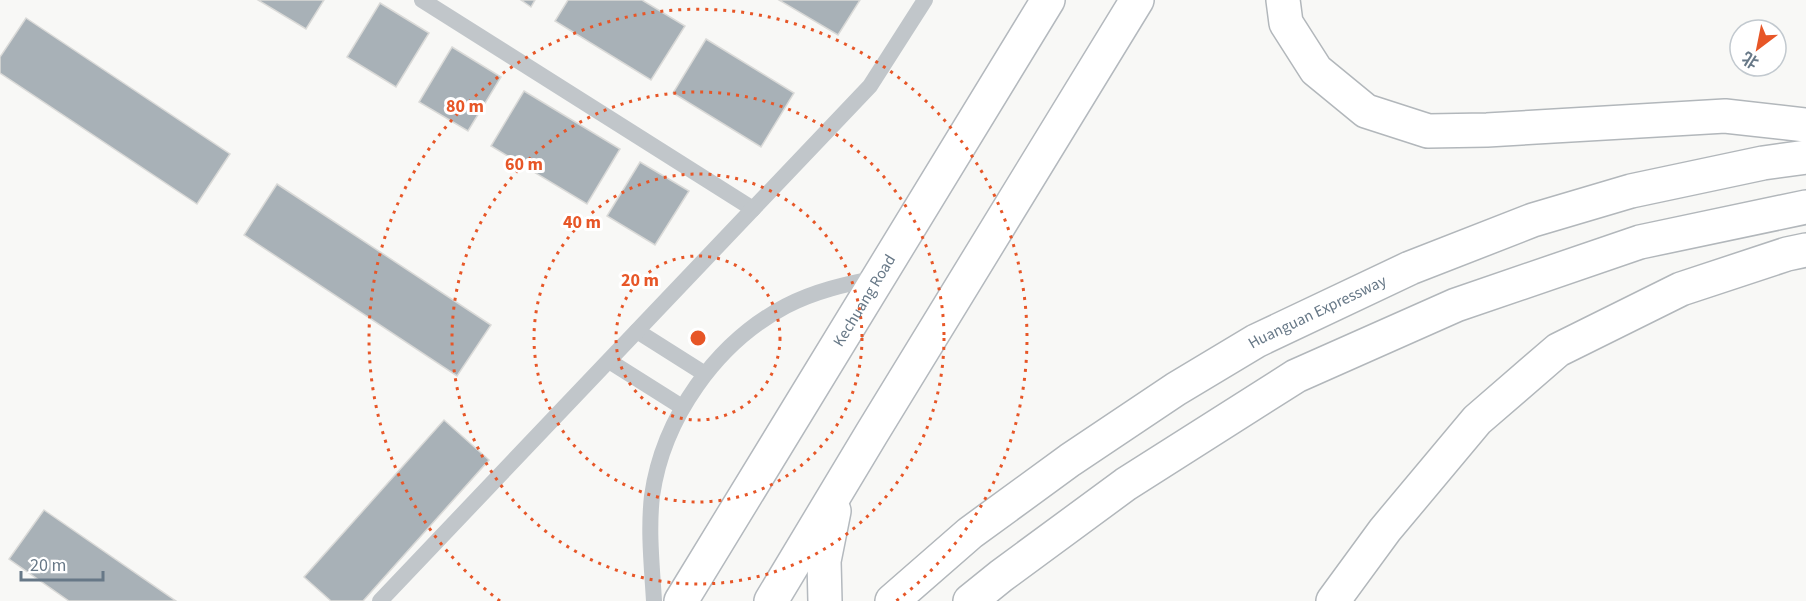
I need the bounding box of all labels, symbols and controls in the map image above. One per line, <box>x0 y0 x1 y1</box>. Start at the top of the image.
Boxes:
north arrow <box>1728 18 1788 78</box>
text: 北 <box>1738 46 1763 73</box>
text: 80 m <box>446 94 484 119</box>
text: 60 m <box>505 152 543 177</box>
text: 40 m <box>563 210 601 235</box>
street label: Kechuang Road <box>828 250 901 351</box>
text: 20 m <box>621 268 659 293</box>
street label: Huanguan Expressway <box>1244 270 1390 354</box>
centre of rings <box>688 328 708 348</box>
scale bar <box>21 544 104 582</box>
text: 20 m <box>30 553 66 578</box>

